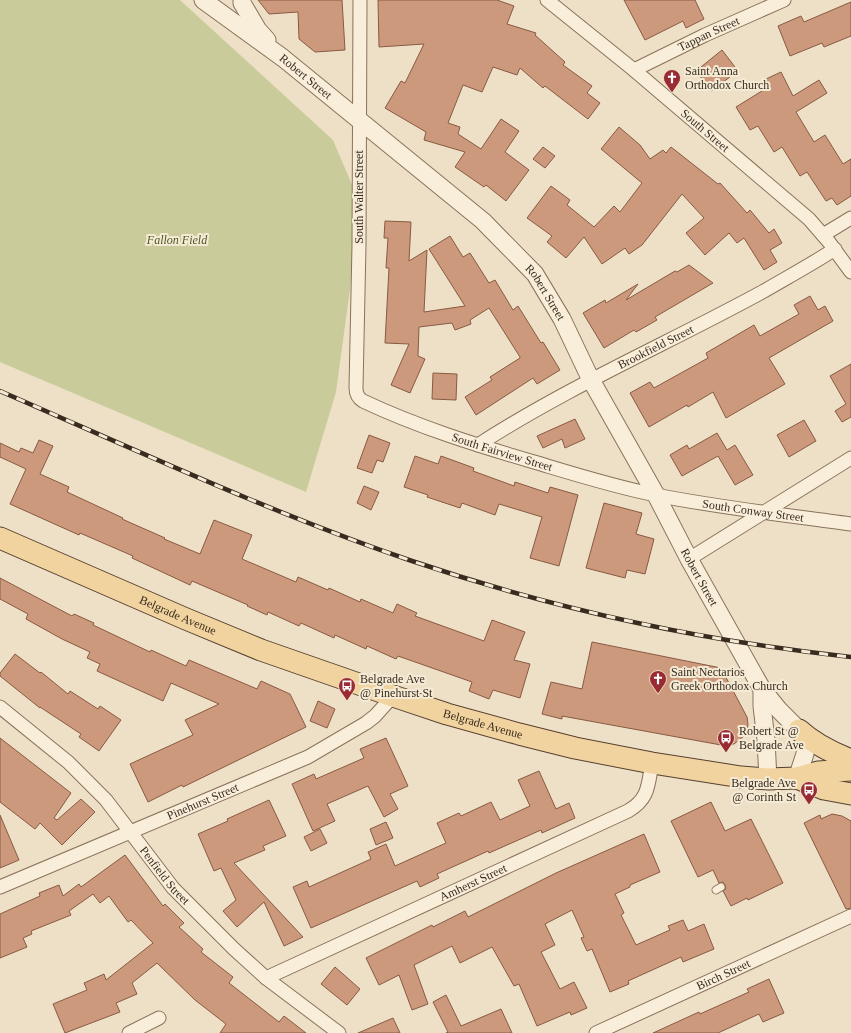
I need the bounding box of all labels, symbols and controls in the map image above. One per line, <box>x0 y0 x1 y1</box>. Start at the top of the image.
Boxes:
street label: Tappan Street <box>676 13 742 54</box>
street label: Robert Street <box>277 51 335 102</box>
place label: Saint Anna Orthodox Church <box>685 64 769 92</box>
church icon: Saint Anna Orthodox Church <box>662 68 682 93</box>
street label: South Street <box>678 106 733 155</box>
street label: South Walter Street <box>352 150 366 244</box>
park label: Fallon Field <box>146 233 208 247</box>
street label: Robert Street <box>522 261 568 323</box>
street label: Brookfield Street <box>615 322 697 372</box>
street label: South Fairview Street <box>450 430 555 474</box>
street label: South Conway Street <box>701 496 805 525</box>
street label: Robert Street <box>678 546 721 609</box>
street label: Belgrade Avenue <box>137 593 218 638</box>
place label: Saint Nectarios Greek Orthodox Church <box>671 665 788 693</box>
church icon: Saint Nectarios Greek Orthodox Church <box>648 669 668 694</box>
place label: Belgrade Ave @ Pinehurst St <box>360 672 433 700</box>
bus stop icon: Belgrade Ave @ Pinehurst St <box>337 676 357 701</box>
street label: Belgrade Avenue <box>441 706 524 742</box>
place label: Robert St @ Belgrade Ave <box>739 724 804 752</box>
bus stop icon: Robert St @ Belgrade Ave <box>716 728 736 753</box>
place label: Belgrade Ave @ Corinth St <box>731 776 797 804</box>
street label: Pinehurst Street <box>165 780 241 823</box>
bus stop icon: Belgrade Ave @ Corinth St <box>799 780 819 805</box>
street label: Penfield Street <box>137 844 193 908</box>
street label: Amherst Street <box>437 861 509 904</box>
street label: Birch Street <box>694 956 753 993</box>

